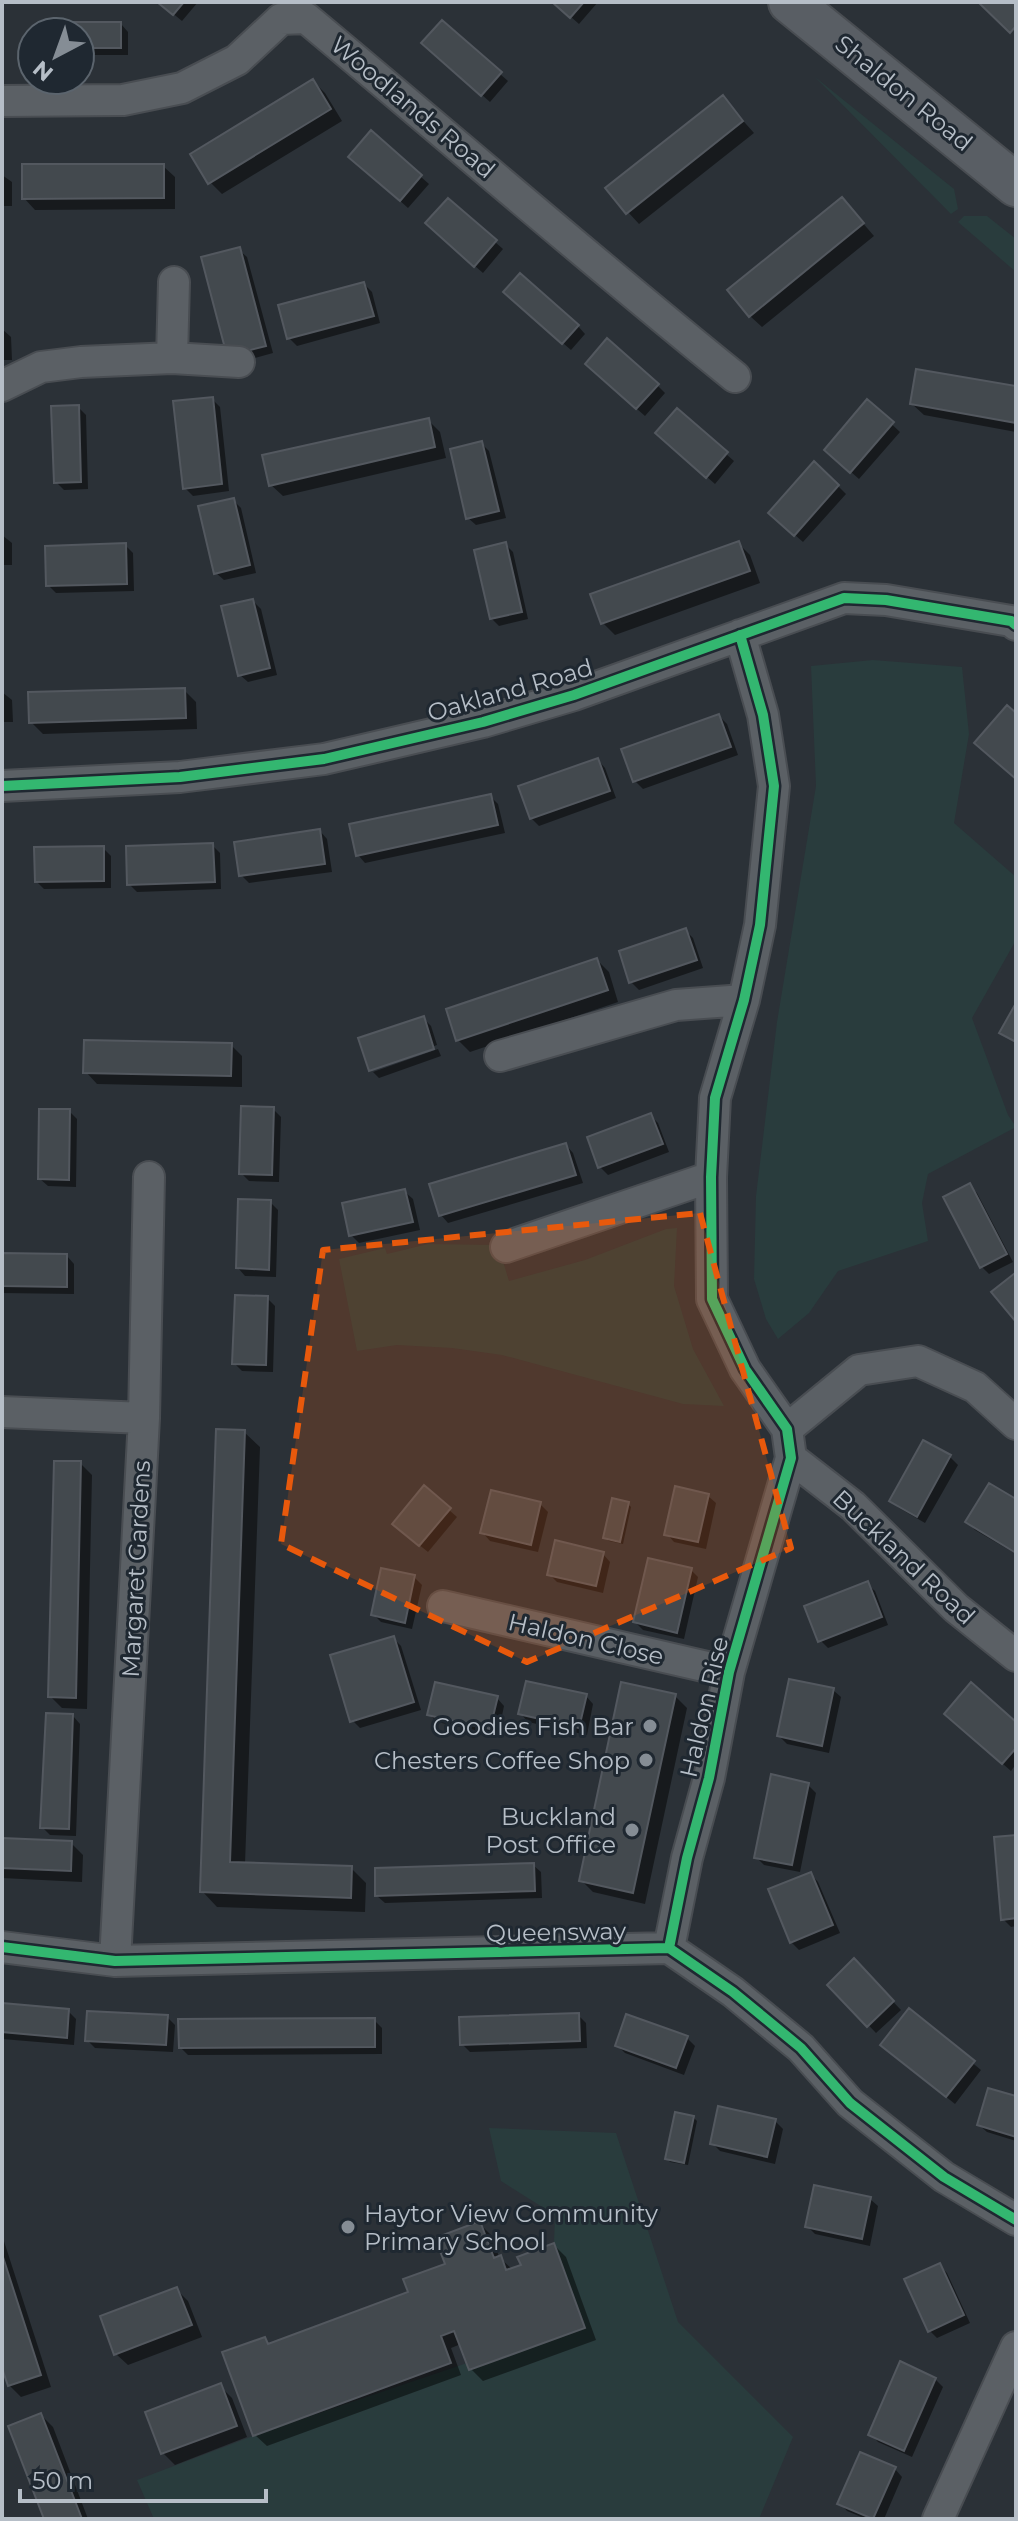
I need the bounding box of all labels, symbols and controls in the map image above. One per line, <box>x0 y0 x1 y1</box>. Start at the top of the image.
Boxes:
north arrow <box>16 16 96 96</box>
street label: Shaldon Road <box>830 29 978 157</box>
street label: Woodlands Road <box>325 30 501 184</box>
text: N <box>28 55 59 87</box>
street label: Oakland Road <box>424 653 596 727</box>
street label: Margaret Gardens <box>116 1460 156 1678</box>
street label: Buckland Road <box>827 1484 981 1630</box>
street label: Haldon Close <box>505 1607 667 1671</box>
street label: Haldon Rise <box>674 1634 734 1780</box>
place label: Goodies Fish Bar <box>432 1712 634 1741</box>
marker: Goodies Fish Bar <box>641 1717 659 1735</box>
place label: Chesters Coffee Shop <box>374 1746 630 1775</box>
marker: Chesters Coffee Shop <box>637 1751 655 1769</box>
place label: Buckland Post Office <box>486 1802 616 1859</box>
marker: Buckland Post Office <box>623 1821 641 1839</box>
street label: Queensway <box>486 1916 626 1948</box>
place label: Haytor View Community Primary School <box>364 2199 658 2256</box>
marker: Haytor View Community Primary School <box>339 2218 357 2236</box>
scale bar <box>20 2453 266 2503</box>
text: 50 m <box>32 2466 93 2495</box>

